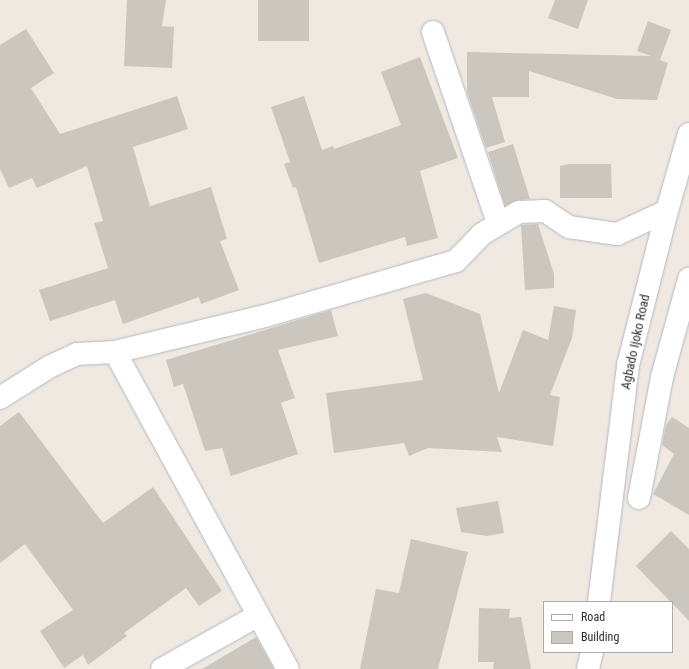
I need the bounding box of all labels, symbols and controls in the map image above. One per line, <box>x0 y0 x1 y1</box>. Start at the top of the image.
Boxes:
street label: Agbado Ijoko Road <box>618 293 654 391</box>
legend <box>543 601 673 653</box>
text: Road <box>581 610 605 624</box>
text: Building <box>581 630 619 644</box>

